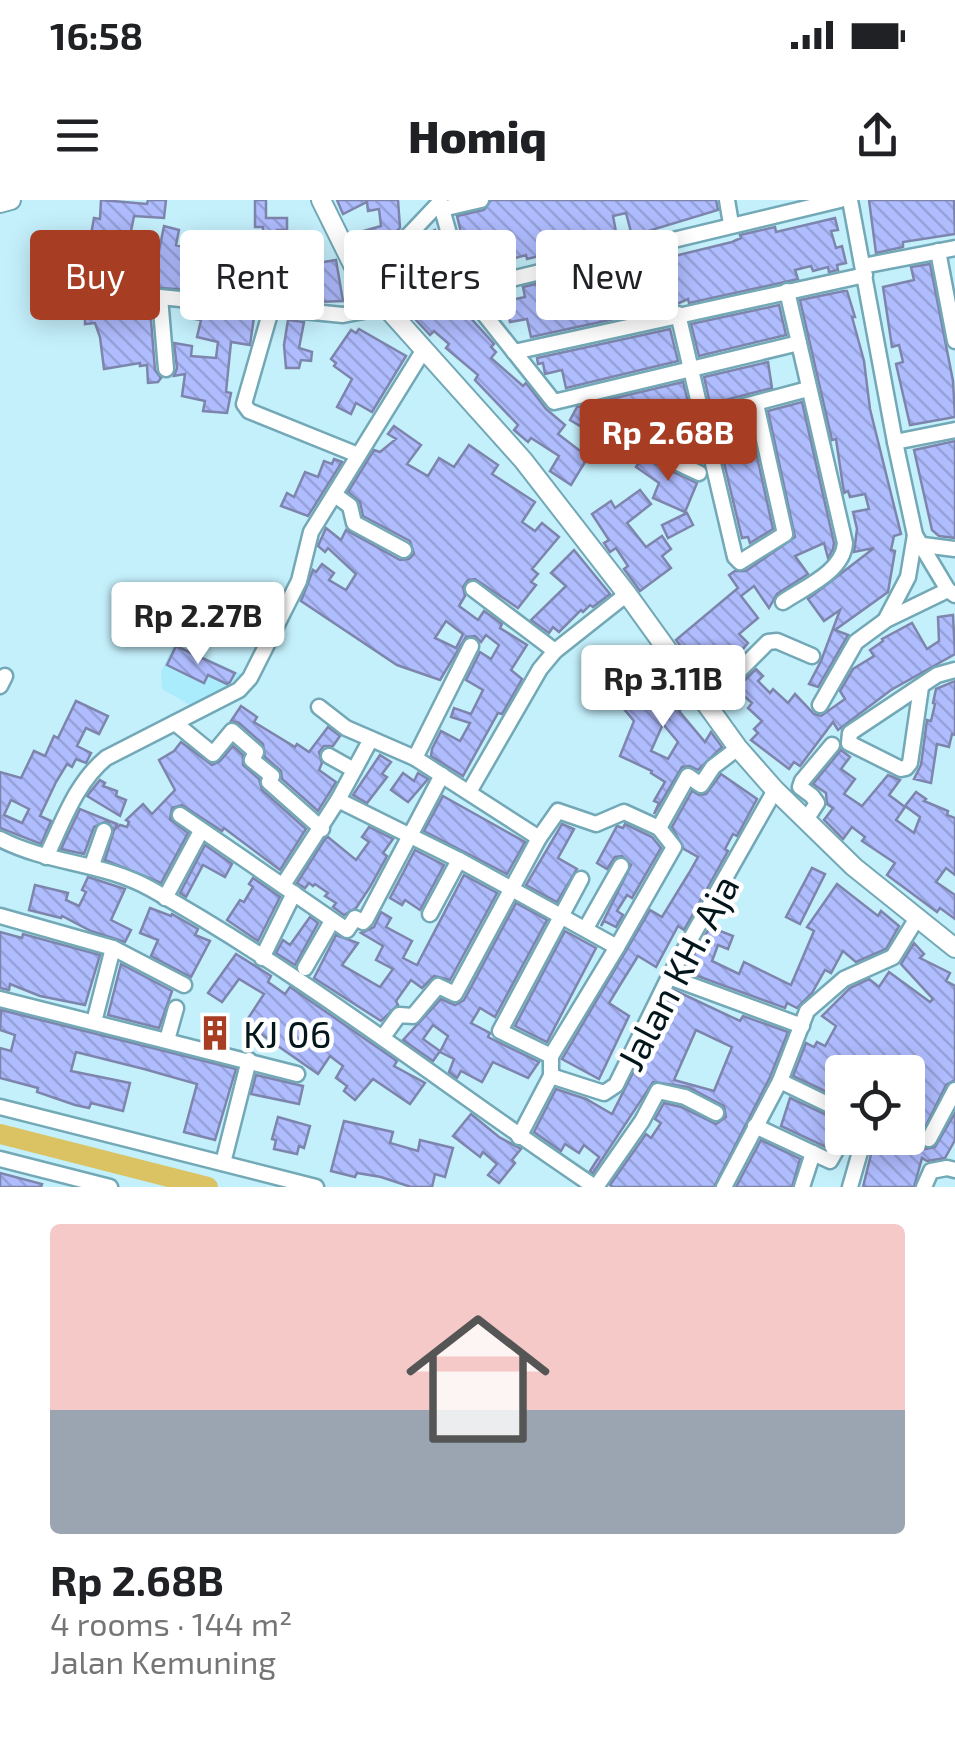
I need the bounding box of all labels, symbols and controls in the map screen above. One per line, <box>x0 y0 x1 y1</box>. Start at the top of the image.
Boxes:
text: 16:58 <box>50 12 143 58</box>
icon: menu <box>50 108 105 163</box>
text: Homiq <box>408 108 547 162</box>
icon: share <box>850 108 905 163</box>
chip: Buy <box>30 230 160 320</box>
chip: Rent <box>180 230 324 320</box>
chip: Filters <box>344 230 516 320</box>
chip: New <box>536 230 678 320</box>
pin: Rp 2.68B <box>565 399 771 484</box>
text: Rp 2.68B <box>602 412 734 450</box>
pin: Rp 2.27B <box>95 582 301 667</box>
text: Rp 2.27B <box>133 595 263 633</box>
pin: Rp 3.11B <box>560 645 766 730</box>
text: Rp 3.11B <box>603 658 723 696</box>
street label: Jalan KH. Aja <box>606 866 748 1078</box>
place label: KJ 06 <box>243 1010 332 1056</box>
building icon: KJ 06 <box>196 1014 234 1052</box>
map controls <box>825 1055 925 1155</box>
button: locate <box>825 1055 925 1155</box>
icon: home <box>388 1289 568 1469</box>
text: Rp 2.68B <box>50 1554 224 1604</box>
text: 4 rooms · 144 m² <box>50 1604 292 1642</box>
text: Jalan Kemuning <box>50 1642 276 1680</box>

